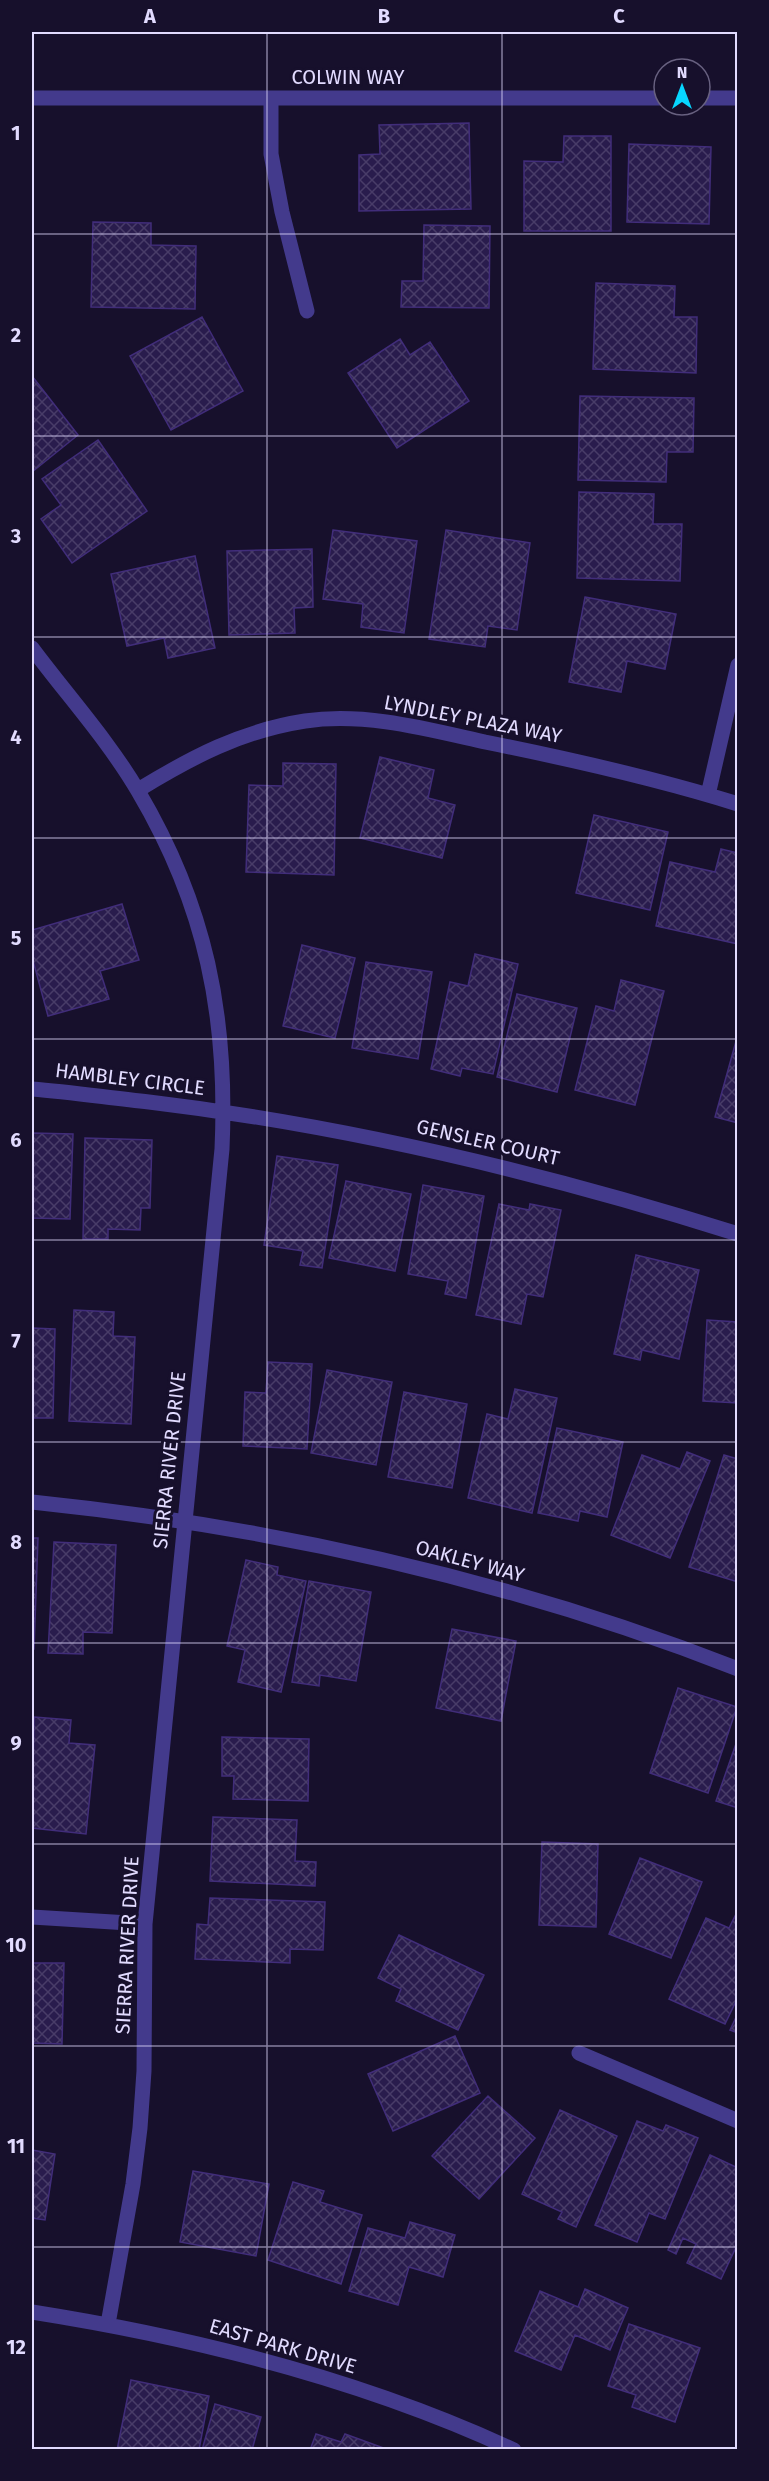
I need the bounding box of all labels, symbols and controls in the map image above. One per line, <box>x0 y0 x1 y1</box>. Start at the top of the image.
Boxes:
text: A <box>143 4 157 28</box>
text: B <box>378 4 390 28</box>
text: C <box>613 4 625 28</box>
north arrow <box>652 57 712 117</box>
text: N <box>677 63 687 82</box>
street label: COLWIN WAY <box>291 65 405 89</box>
text: 1 <box>11 121 21 145</box>
text: 2 <box>11 323 21 347</box>
text: 3 <box>10 524 21 548</box>
street label: LYNDLEY PLAZA WAY <box>382 690 564 748</box>
text: 4 <box>10 725 22 749</box>
text: 5 <box>11 926 22 950</box>
street label: HAMBLEY CIRCLE <box>54 1058 206 1100</box>
street label: GENSLER COURT <box>414 1114 562 1170</box>
text: 6 <box>10 1128 22 1152</box>
text: 7 <box>11 1329 21 1353</box>
street label: SIERRA RIVER DRIVE <box>148 1370 190 1550</box>
text: 8 <box>10 1530 22 1554</box>
street label: OAKLEY WAY <box>413 1535 527 1587</box>
text: 9 <box>10 1731 22 1755</box>
street label: SIERRA RIVER DRIVE <box>110 1855 144 2035</box>
text: 10 <box>6 1933 26 1957</box>
text: 11 <box>7 2134 25 2158</box>
street label: EAST PARK DRIVE <box>207 2314 359 2378</box>
text: 12 <box>6 2335 26 2359</box>

